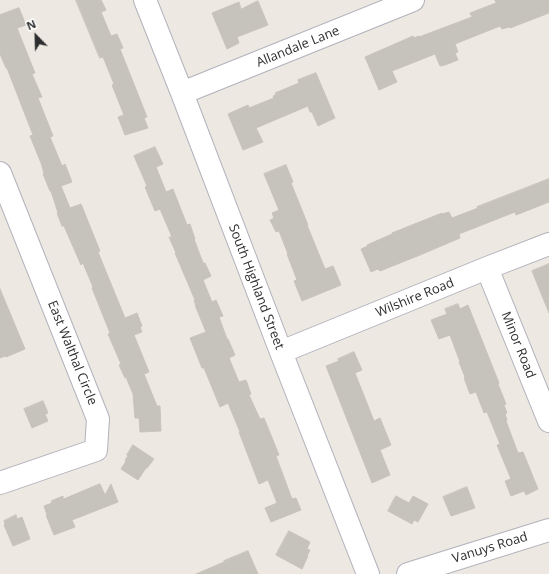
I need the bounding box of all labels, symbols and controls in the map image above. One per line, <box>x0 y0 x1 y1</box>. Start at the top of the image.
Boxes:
north arrow <box>16 16 56 56</box>
text: N <box>24 16 38 33</box>
street label: Allandale Lane <box>254 23 342 71</box>
street label: South Highland Street <box>225 222 287 352</box>
street label: Wilshire Road <box>374 275 456 321</box>
street label: East Walthal Circle <box>44 299 100 407</box>
street label: Minor Road <box>498 309 538 381</box>
street label: Vanuys Road <box>450 529 530 567</box>

